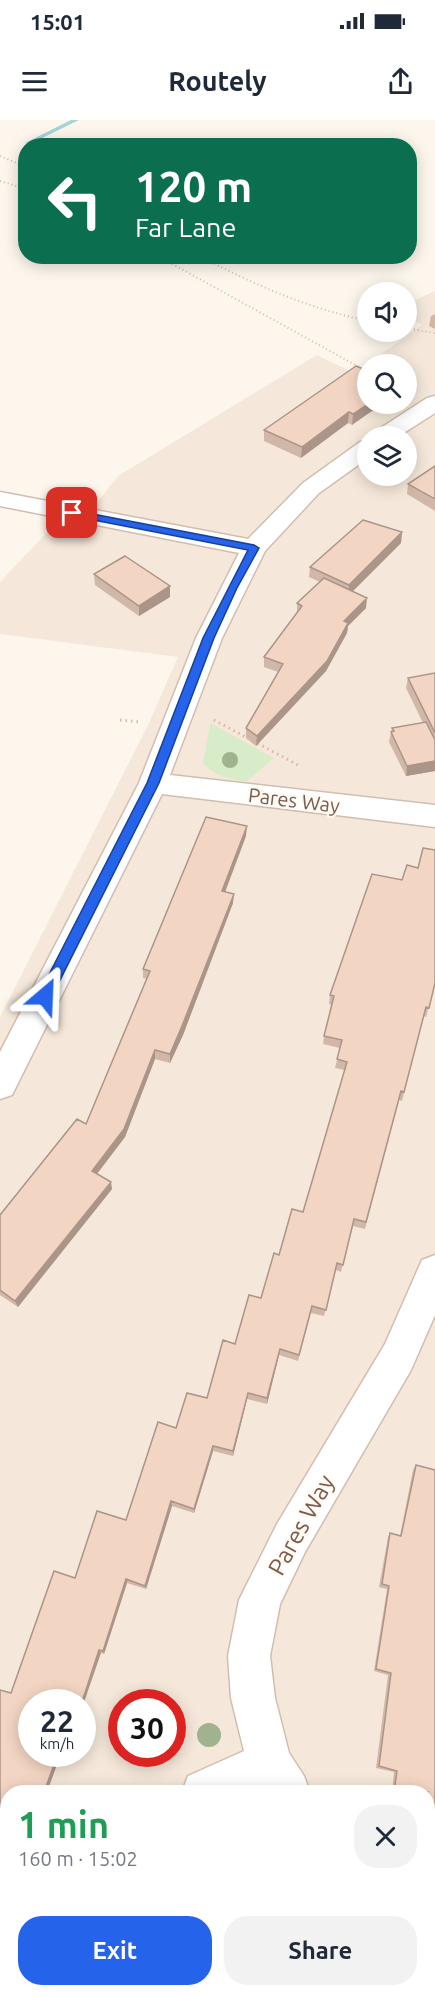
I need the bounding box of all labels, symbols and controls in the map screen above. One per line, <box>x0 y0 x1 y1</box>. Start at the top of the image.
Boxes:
text: 15:01 <box>30 9 85 34</box>
icon: menu <box>18 65 51 98</box>
icon: share <box>384 65 417 98</box>
text: Routely <box>168 66 267 96</box>
icon: left <box>36 162 114 240</box>
text: 120 m <box>135 163 252 210</box>
text: Far Lane <box>135 212 236 242</box>
map controls <box>357 282 417 486</box>
button: sound <box>357 282 417 342</box>
button: search <box>357 354 417 414</box>
button: layers <box>357 426 417 486</box>
pin <box>46 487 97 538</box>
icon: arrive <box>55 496 88 529</box>
street label: Pares Way <box>247 783 341 817</box>
position arrow <box>13 964 77 1028</box>
street label: Pares Way <box>262 1470 340 1580</box>
speed limit sign: 30 <box>108 1689 186 1767</box>
text: 22 <box>40 1704 74 1738</box>
text: km/h <box>40 1735 74 1752</box>
text: 1 min <box>18 1804 109 1845</box>
button: close <box>354 1805 417 1868</box>
text: 160 m · 15:02 <box>18 1847 138 1870</box>
button: Exit <box>18 1916 212 1985</box>
button: Share <box>224 1916 417 1985</box>

